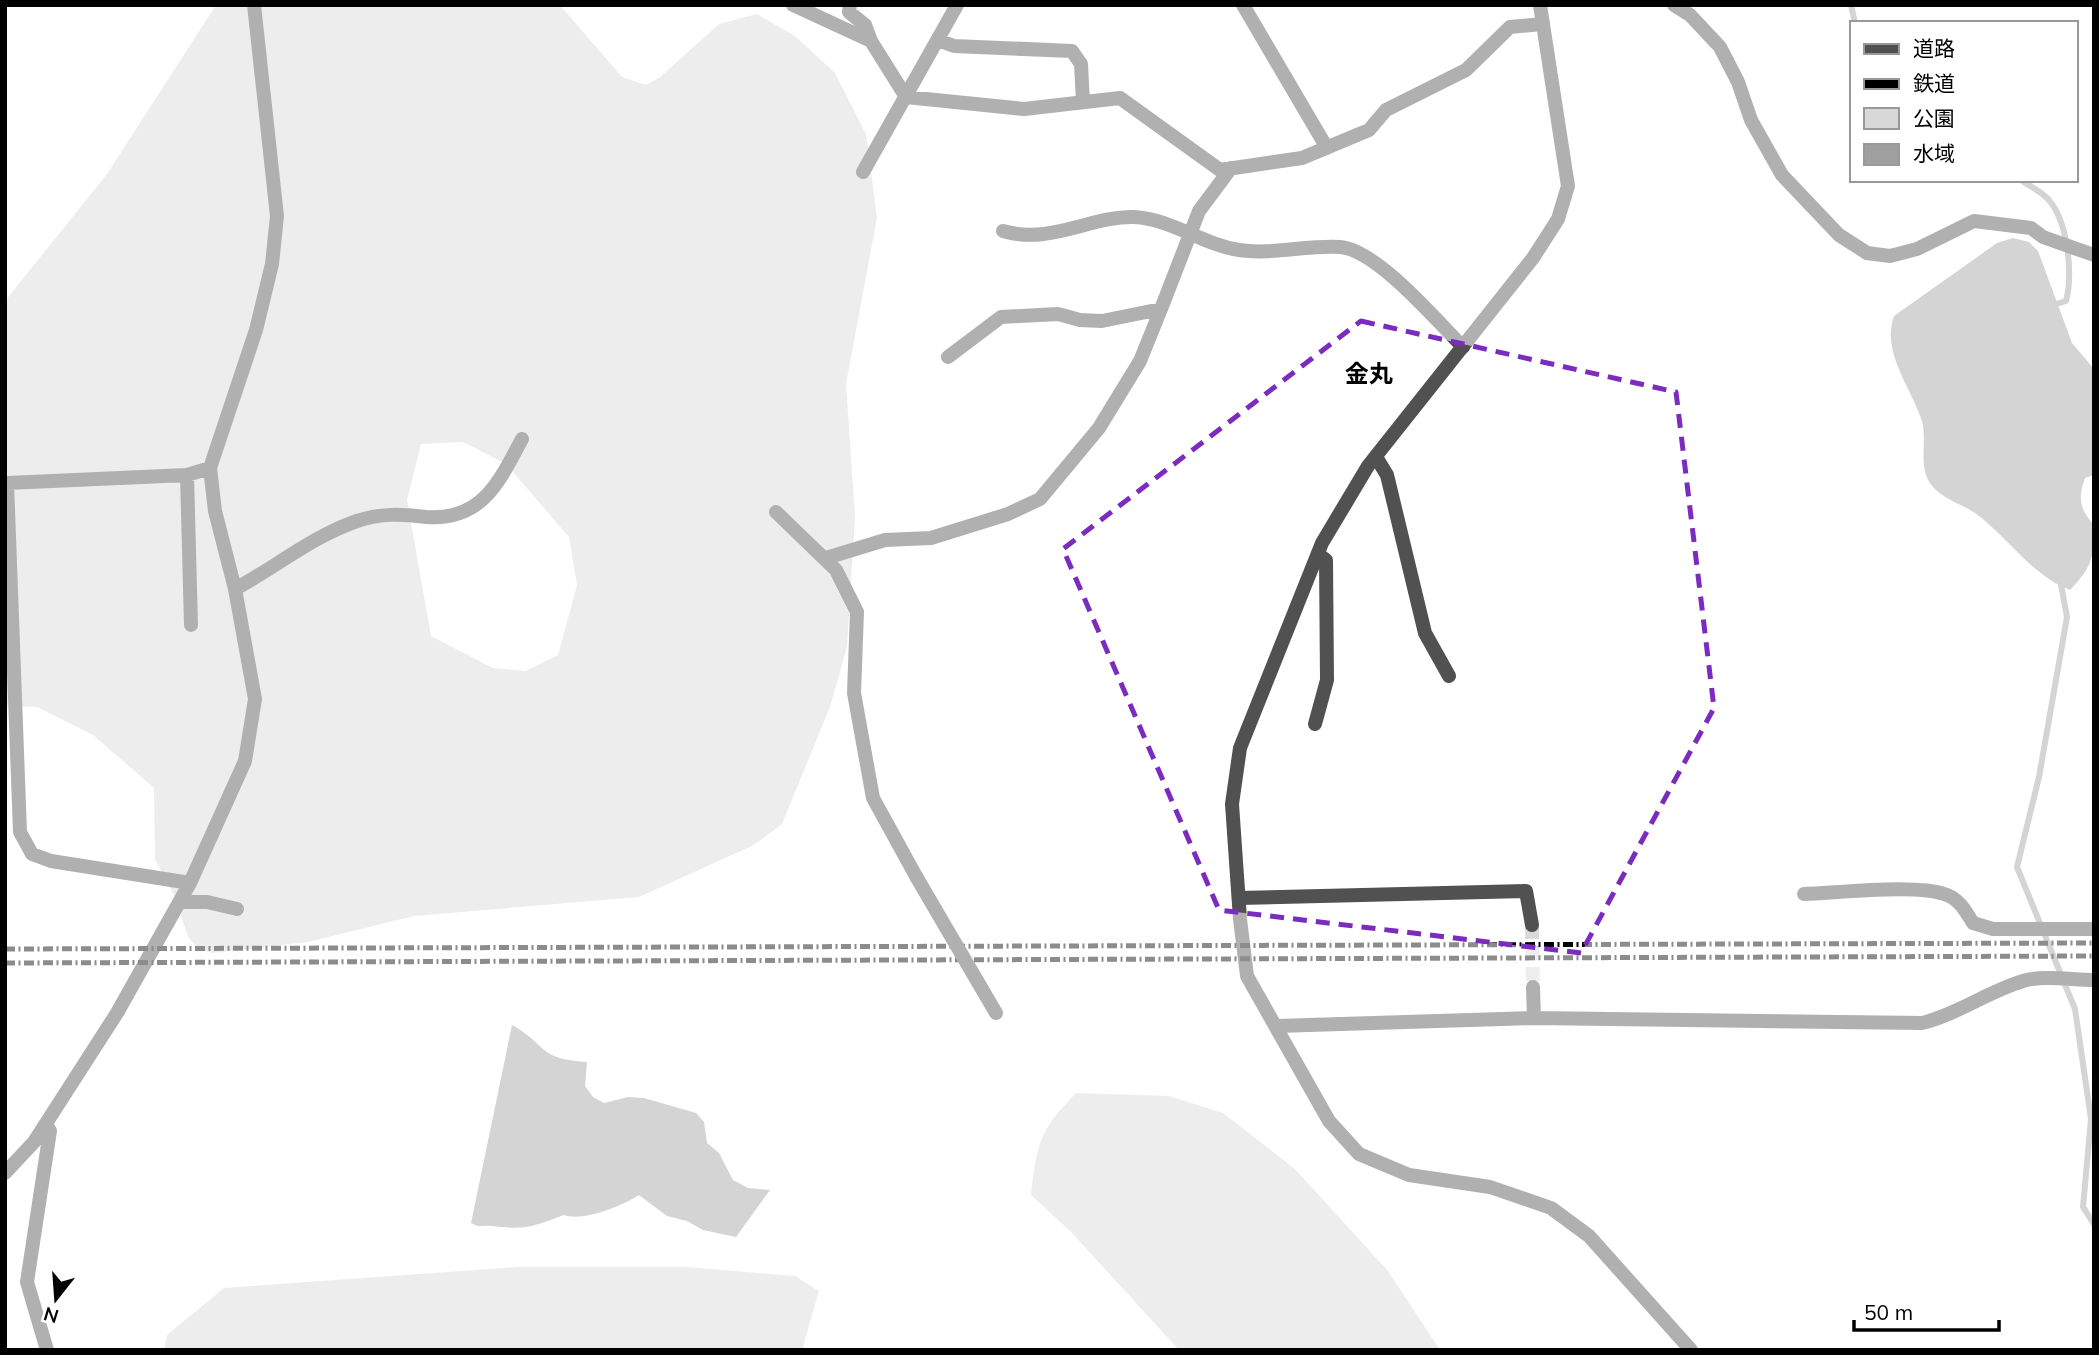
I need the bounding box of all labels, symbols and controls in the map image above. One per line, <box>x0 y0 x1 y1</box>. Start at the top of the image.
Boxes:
legend <box>1850 21 2078 182</box>
text: 道路 <box>1913 35 1955 61</box>
text: 鉄道 <box>1913 70 1955 96</box>
text: 公園 <box>1913 105 1955 131</box>
text: 水域 <box>1913 140 1955 166</box>
district label: 金丸 <box>1345 358 1393 388</box>
north arrow <box>21 1264 91 1334</box>
scale bar <box>1854 1288 1999 1332</box>
text: 50 m <box>1864 1299 1913 1325</box>
text: N <box>41 1302 61 1329</box>

